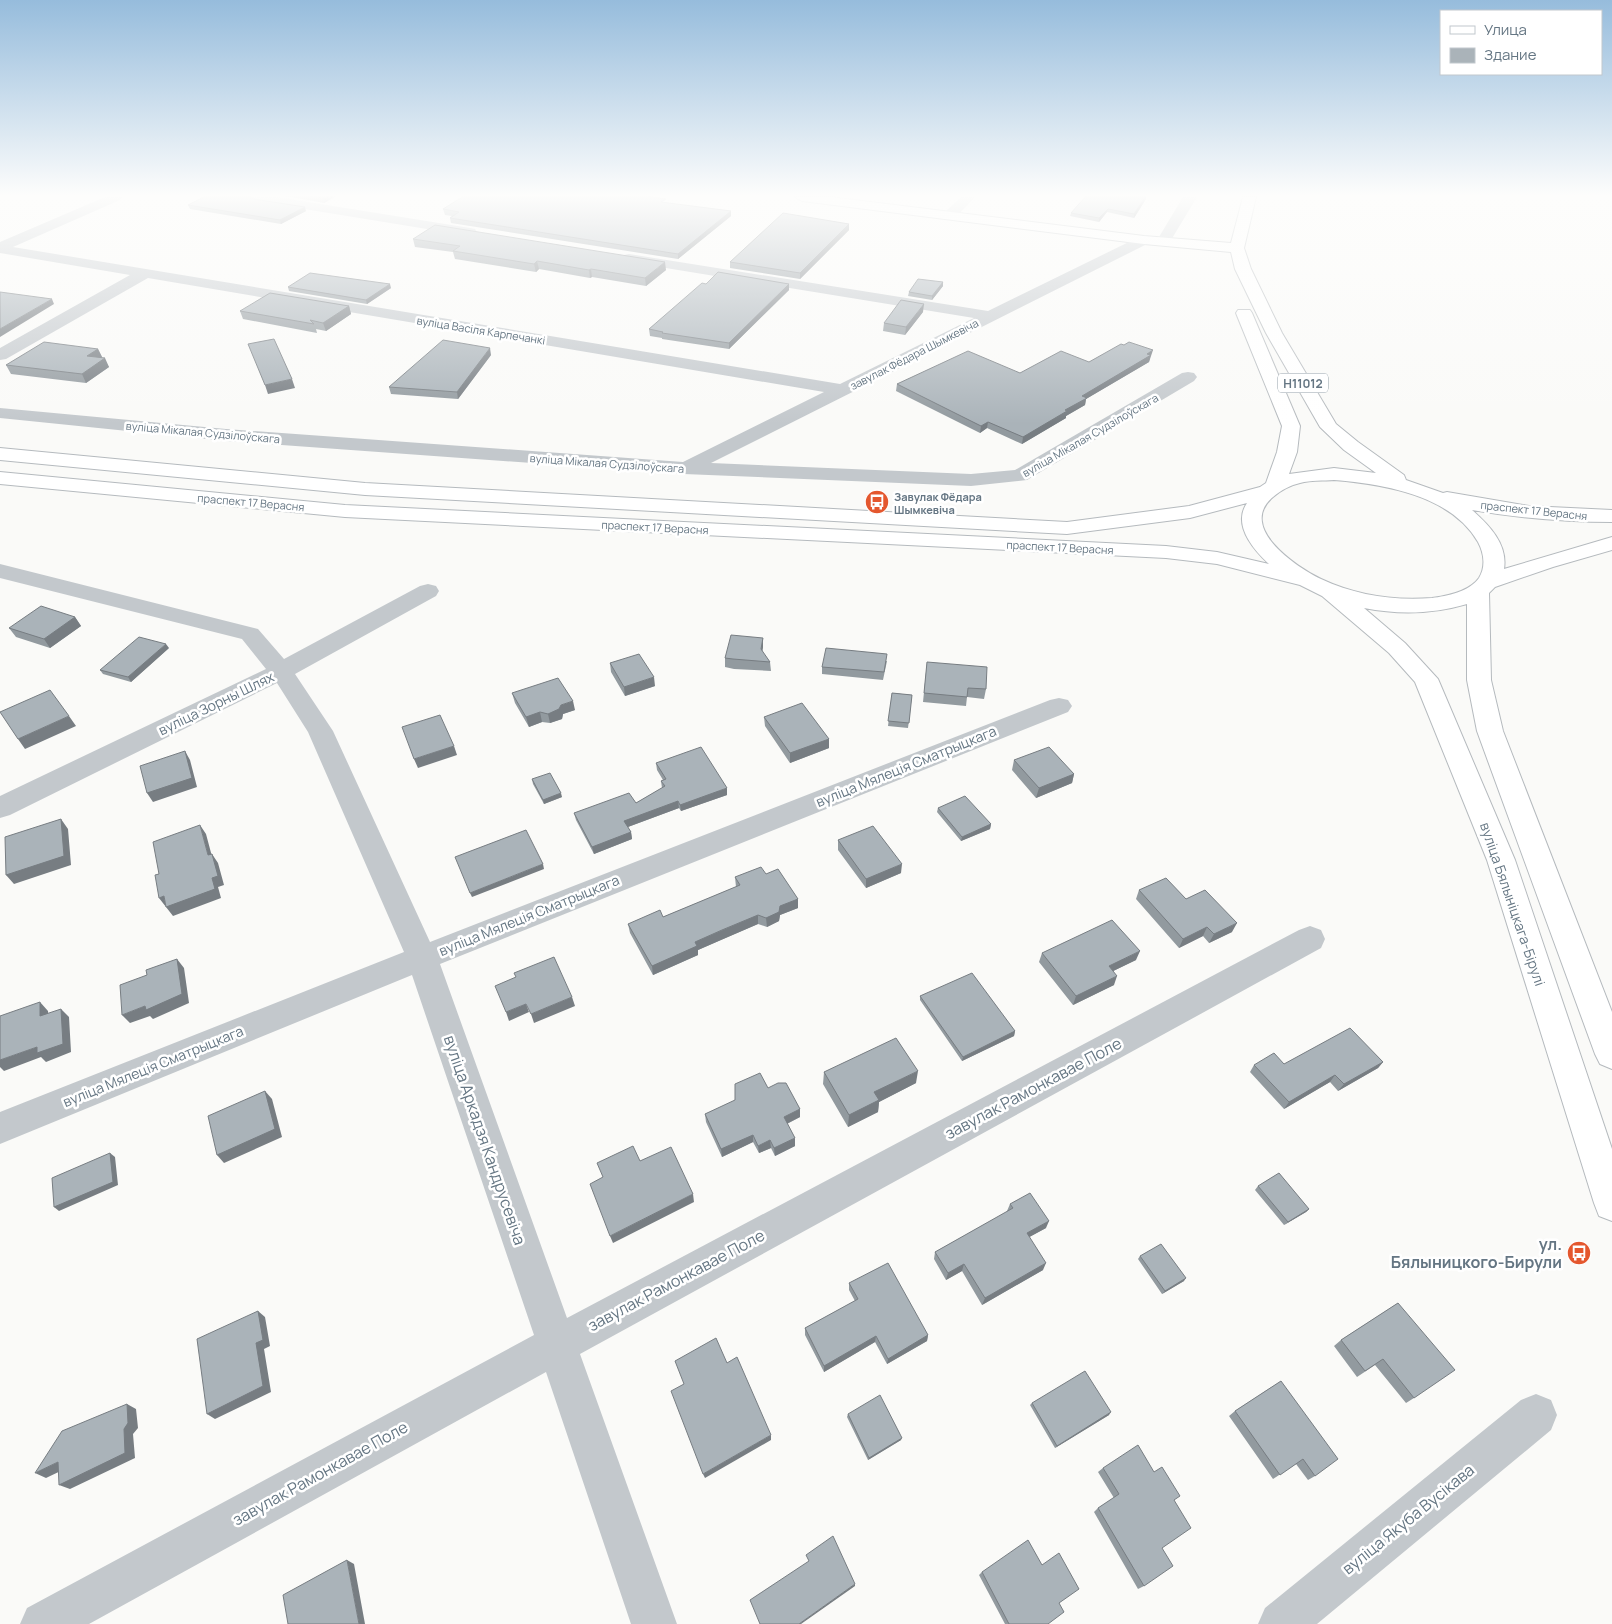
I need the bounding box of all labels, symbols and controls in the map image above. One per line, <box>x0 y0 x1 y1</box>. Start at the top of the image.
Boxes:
legend <box>1440 10 1602 75</box>
text: Улица <box>1484 19 1527 40</box>
text: Здание <box>1484 44 1537 65</box>
street label: вуліца Васіля Карпечанкі <box>416 312 546 348</box>
street label: завулак Фёдара Шымкевіча <box>847 315 981 393</box>
road number: Н11012 <box>1278 373 1328 392</box>
street label: вуліца Мікалая Судзілоўскага <box>1019 390 1161 480</box>
street label: вуліца Мікалая Судзілоўскага <box>125 418 281 446</box>
street label: вуліца Мікалая Судзілоўскага <box>529 450 685 476</box>
bus stop icon: Завулак Фёдара Шымкевіча <box>864 489 890 515</box>
place label: Завулак Фёдара Шымкевіча <box>894 489 982 517</box>
street label: праспект 17 Верасня <box>197 490 305 514</box>
street label: праспект 17 Верасня <box>1480 497 1588 523</box>
street label: праспект 17 Верасня <box>601 517 709 537</box>
street label: праспект 17 Верасня <box>1006 537 1114 557</box>
street label: вуліца Зорны Шлях <box>155 666 278 739</box>
street label: вуліца Мялеція Сматрыцкага <box>813 721 999 811</box>
street label: вуліца Бялыніцкага-Бірулі <box>1476 820 1550 988</box>
street label: вуліца Мялеція Сматрыцкага <box>436 870 622 960</box>
street label: вуліца Мялеція Сматрыцкага <box>60 1021 246 1111</box>
street label: вуліца Аркадзя Кандрусевіча <box>439 1032 531 1248</box>
street label: завулак Рамонкавае Поле <box>941 1032 1125 1144</box>
street label: завулак Рамонкавае Поле <box>584 1224 768 1336</box>
place label: ул. Бялыницкого-Бирули <box>1391 1233 1562 1273</box>
bus stop icon: ул. Бялыницкого-Бирули <box>1566 1240 1592 1266</box>
street label: завулак Рамонкавае Поле <box>228 1416 412 1530</box>
street label: вуліца Якуба Вусікава <box>1337 1459 1479 1579</box>

